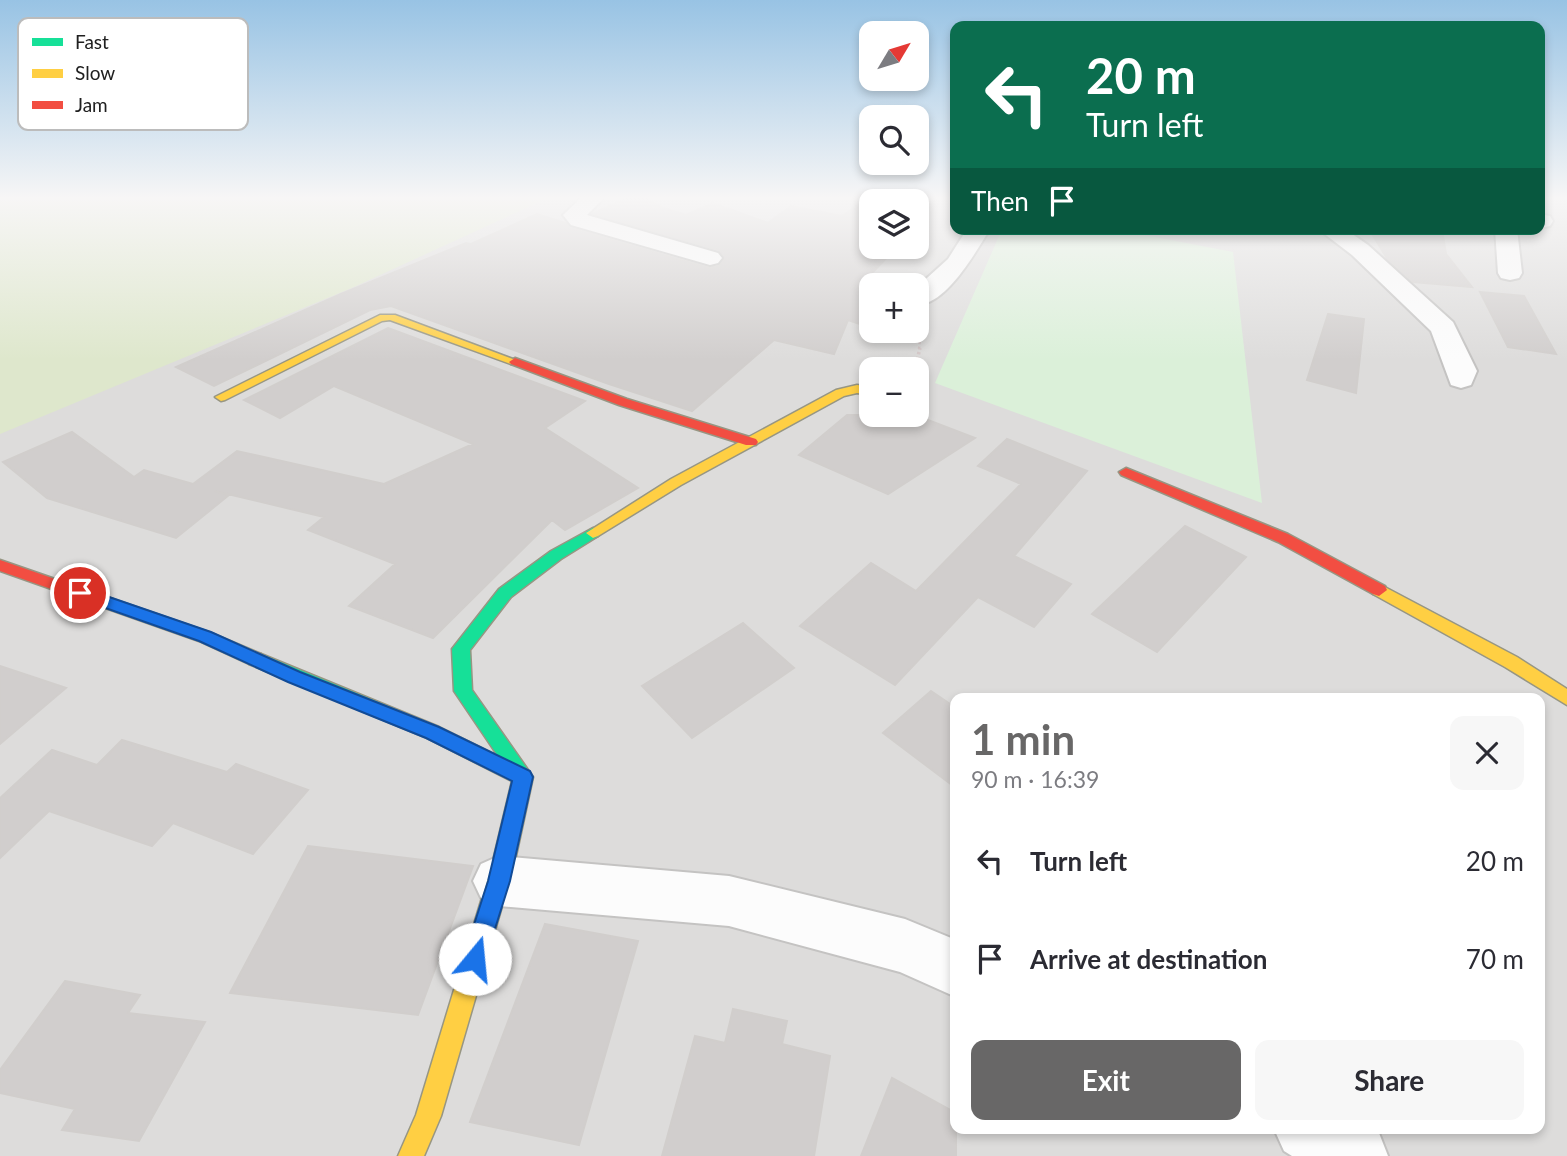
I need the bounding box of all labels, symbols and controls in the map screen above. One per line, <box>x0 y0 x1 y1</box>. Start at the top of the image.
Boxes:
legend <box>18 18 248 130</box>
north arrow <box>859 21 929 91</box>
map controls <box>859 21 929 427</box>
text: Fast <box>75 30 109 53</box>
text: 20 m <box>1086 46 1196 104</box>
icon: left <box>971 49 1062 140</box>
text: Slow <box>75 61 115 84</box>
text: Jam <box>75 93 108 116</box>
button: search <box>859 105 929 175</box>
text: Turn left <box>1086 105 1203 144</box>
icon: arrive <box>1043 182 1081 220</box>
text: Then <box>971 185 1029 217</box>
button: layers <box>859 189 929 259</box>
button: + <box>859 273 929 343</box>
button: − <box>859 357 929 427</box>
pin <box>50 563 110 623</box>
icon: arrive <box>61 574 99 612</box>
text: 1 min <box>971 714 1075 764</box>
button: close <box>1450 716 1524 790</box>
text: 90 m · 16:39 <box>971 765 1099 793</box>
icon: left <box>971 842 1009 880</box>
text: Turn left <box>1030 845 1127 877</box>
text: 20 m <box>1466 845 1524 877</box>
position arrow <box>438 922 512 996</box>
icon: arrive <box>971 940 1009 978</box>
text: Arrive at destination <box>1030 943 1267 975</box>
text: 70 m <box>1466 943 1524 975</box>
button: Exit <box>971 1040 1241 1120</box>
button: Share <box>1255 1040 1524 1120</box>

